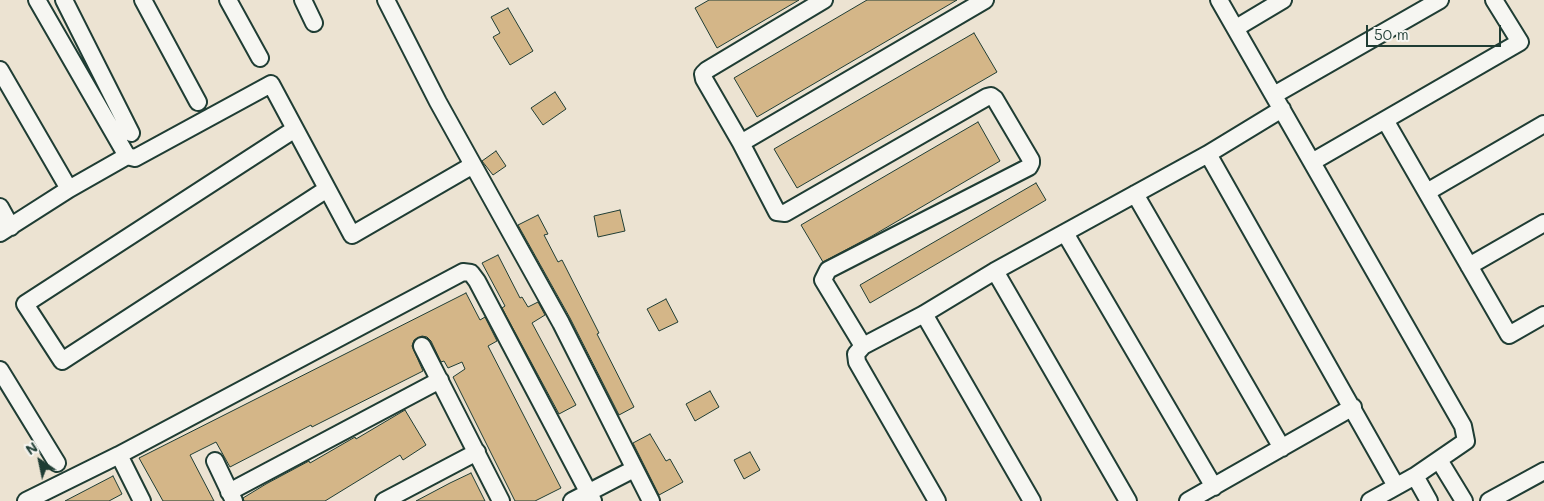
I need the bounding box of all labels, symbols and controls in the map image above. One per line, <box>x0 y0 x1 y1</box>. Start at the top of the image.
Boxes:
scale bar <box>1369 15 1504 47</box>
text: 50 m <box>1374 24 1409 44</box>
north arrow <box>15 436 65 486</box>
text: N <box>22 437 41 459</box>

